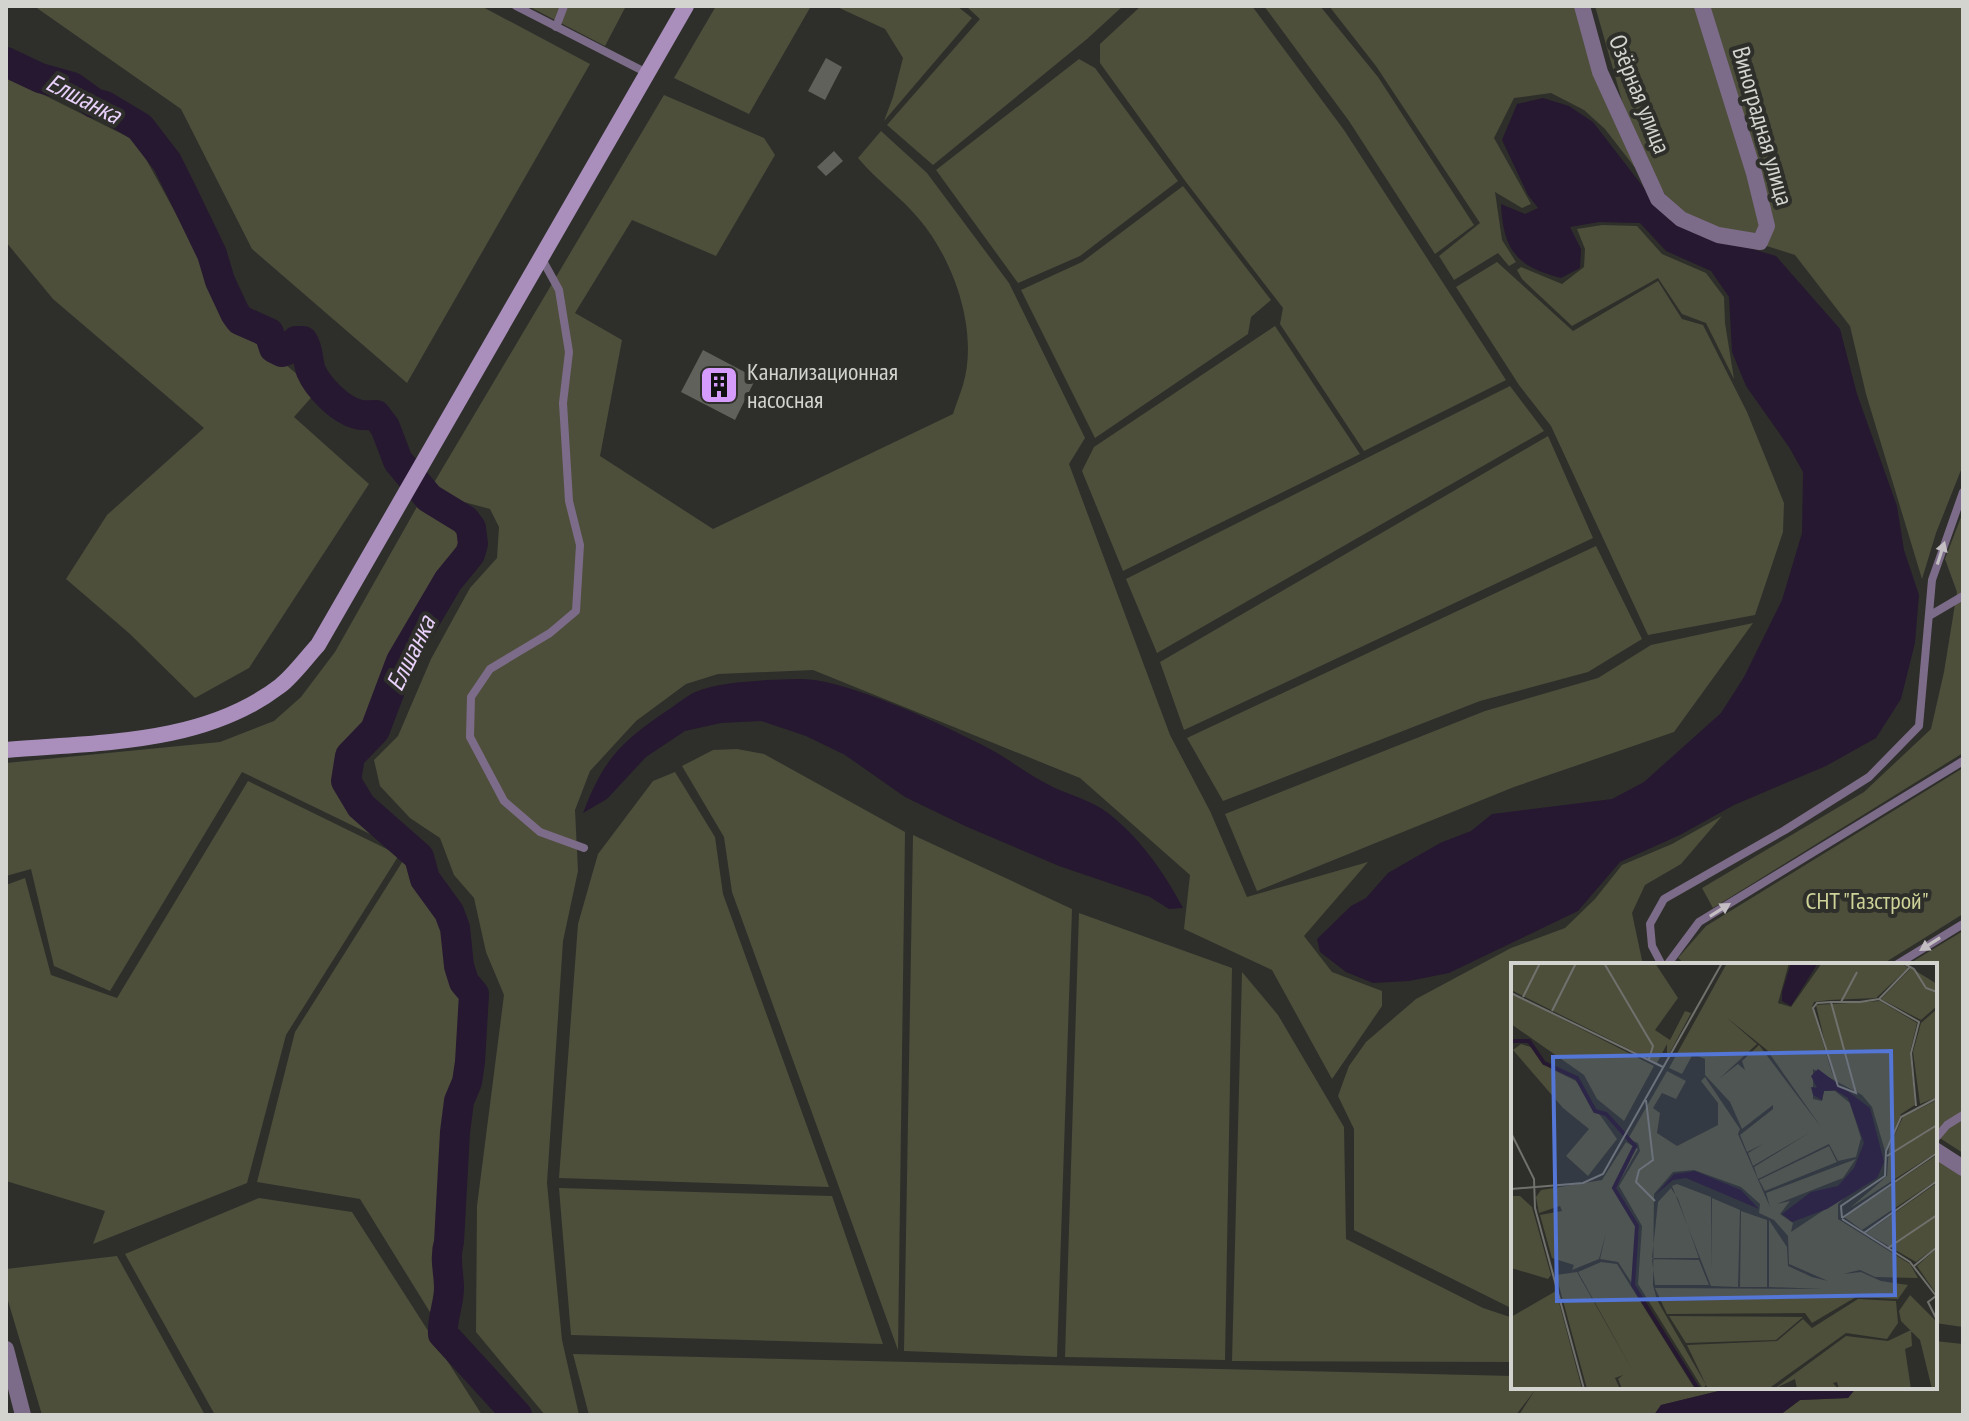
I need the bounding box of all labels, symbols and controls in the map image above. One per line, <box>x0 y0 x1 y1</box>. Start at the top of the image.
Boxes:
street label: Озёрная улица <box>1602 30 1678 158</box>
street label: Виноградная улица <box>1726 43 1800 209</box>
water label: Елшанка <box>41 65 128 131</box>
place label: Канализационная насосная <box>747 356 898 415</box>
building icon: Канализационная насосная <box>698 364 740 406</box>
one-way arrow <box>1935 541 1947 565</box>
water label: Елшанка <box>378 609 443 696</box>
park label: СНТ "Газстрой" <box>1805 885 1929 916</box>
one-way arrow <box>1709 903 1731 917</box>
one-way arrow <box>1919 937 1941 951</box>
inset map <box>1511 963 1937 1389</box>

